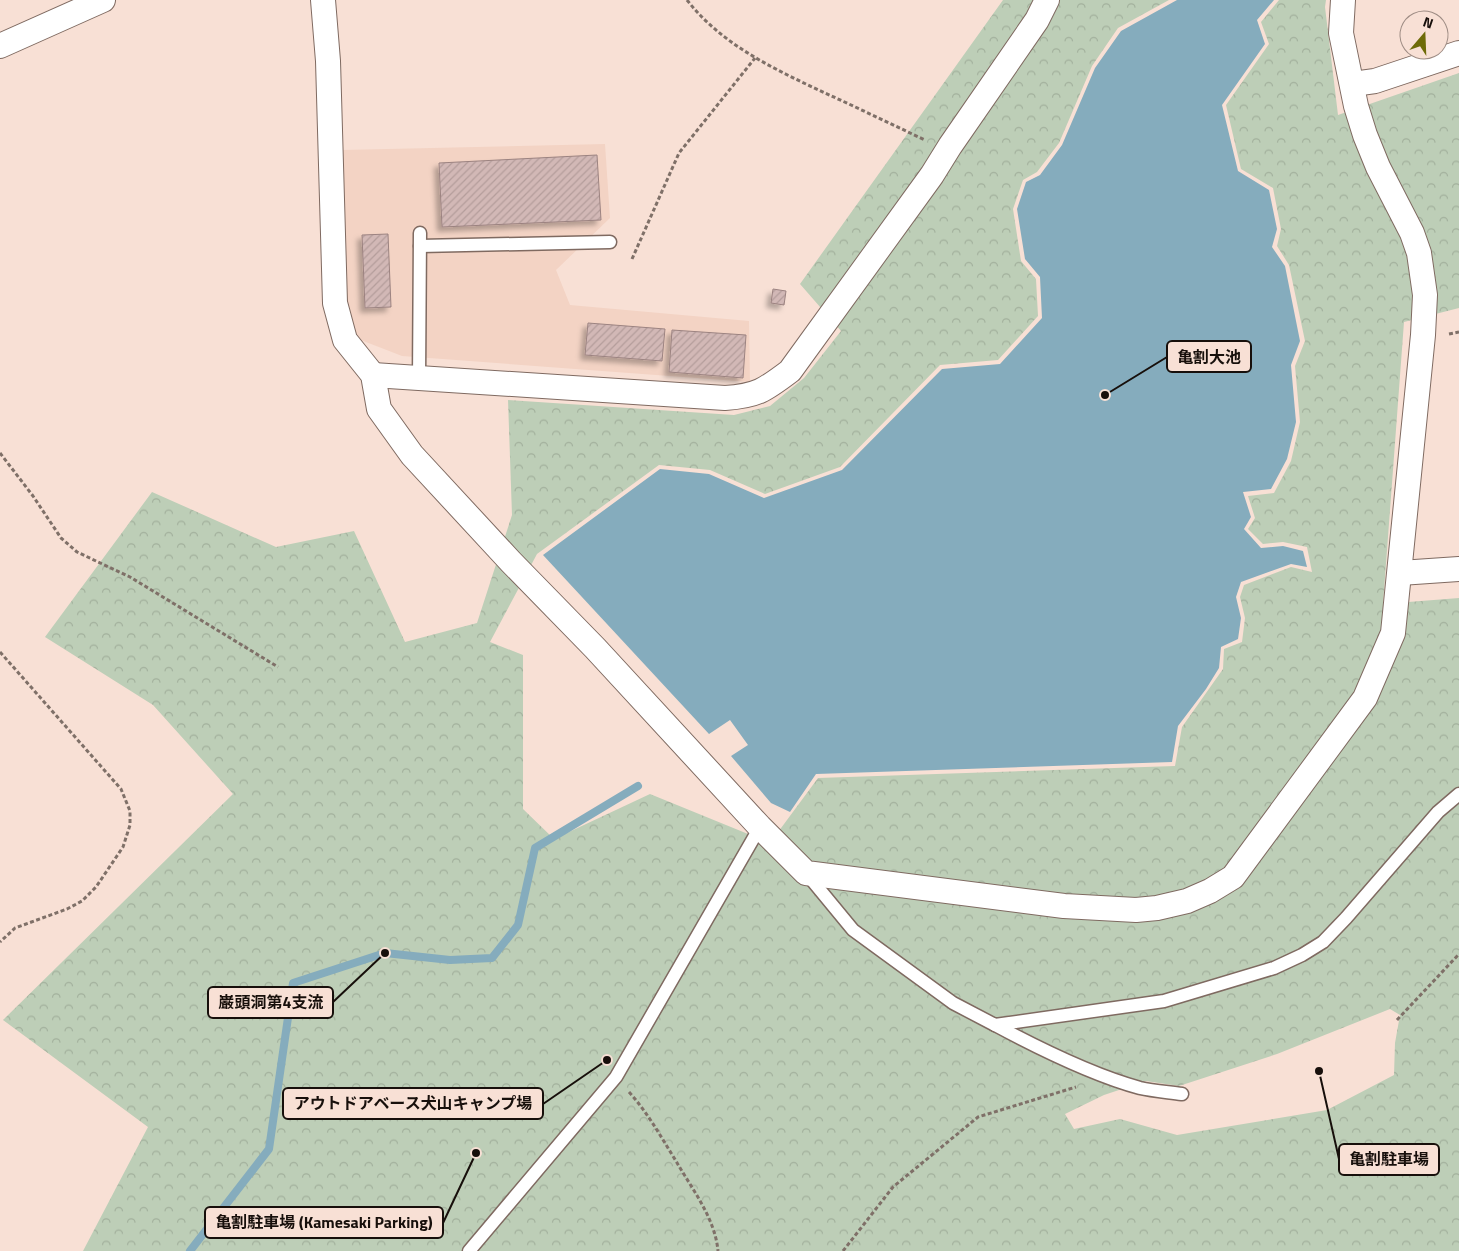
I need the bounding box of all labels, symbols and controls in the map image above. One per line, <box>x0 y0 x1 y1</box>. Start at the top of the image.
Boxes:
north arrow <box>1399 10 1449 60</box>
text: N <box>1420 11 1436 34</box>
callout: 亀割大池 <box>1167 341 1251 372</box>
text: 亀割大池 <box>1177 345 1241 369</box>
callout: 巌頭洞第4支流 <box>208 987 333 1018</box>
text: 巌頭洞第4支流 <box>219 990 323 1014</box>
callout: アウトドアベース犬山キャンプ場 <box>283 1088 543 1119</box>
text: アウトドアベース犬山キャンプ場 <box>294 1091 532 1115</box>
callout: 亀割駐車場 <box>1339 1144 1439 1175</box>
text: 亀割駐車場 <box>1349 1147 1429 1171</box>
callout: 亀割駐車場 (Kamesaki Parking) <box>205 1207 443 1238</box>
text: 亀割駐車場 (Kamesaki Parking) <box>215 1210 433 1234</box>

